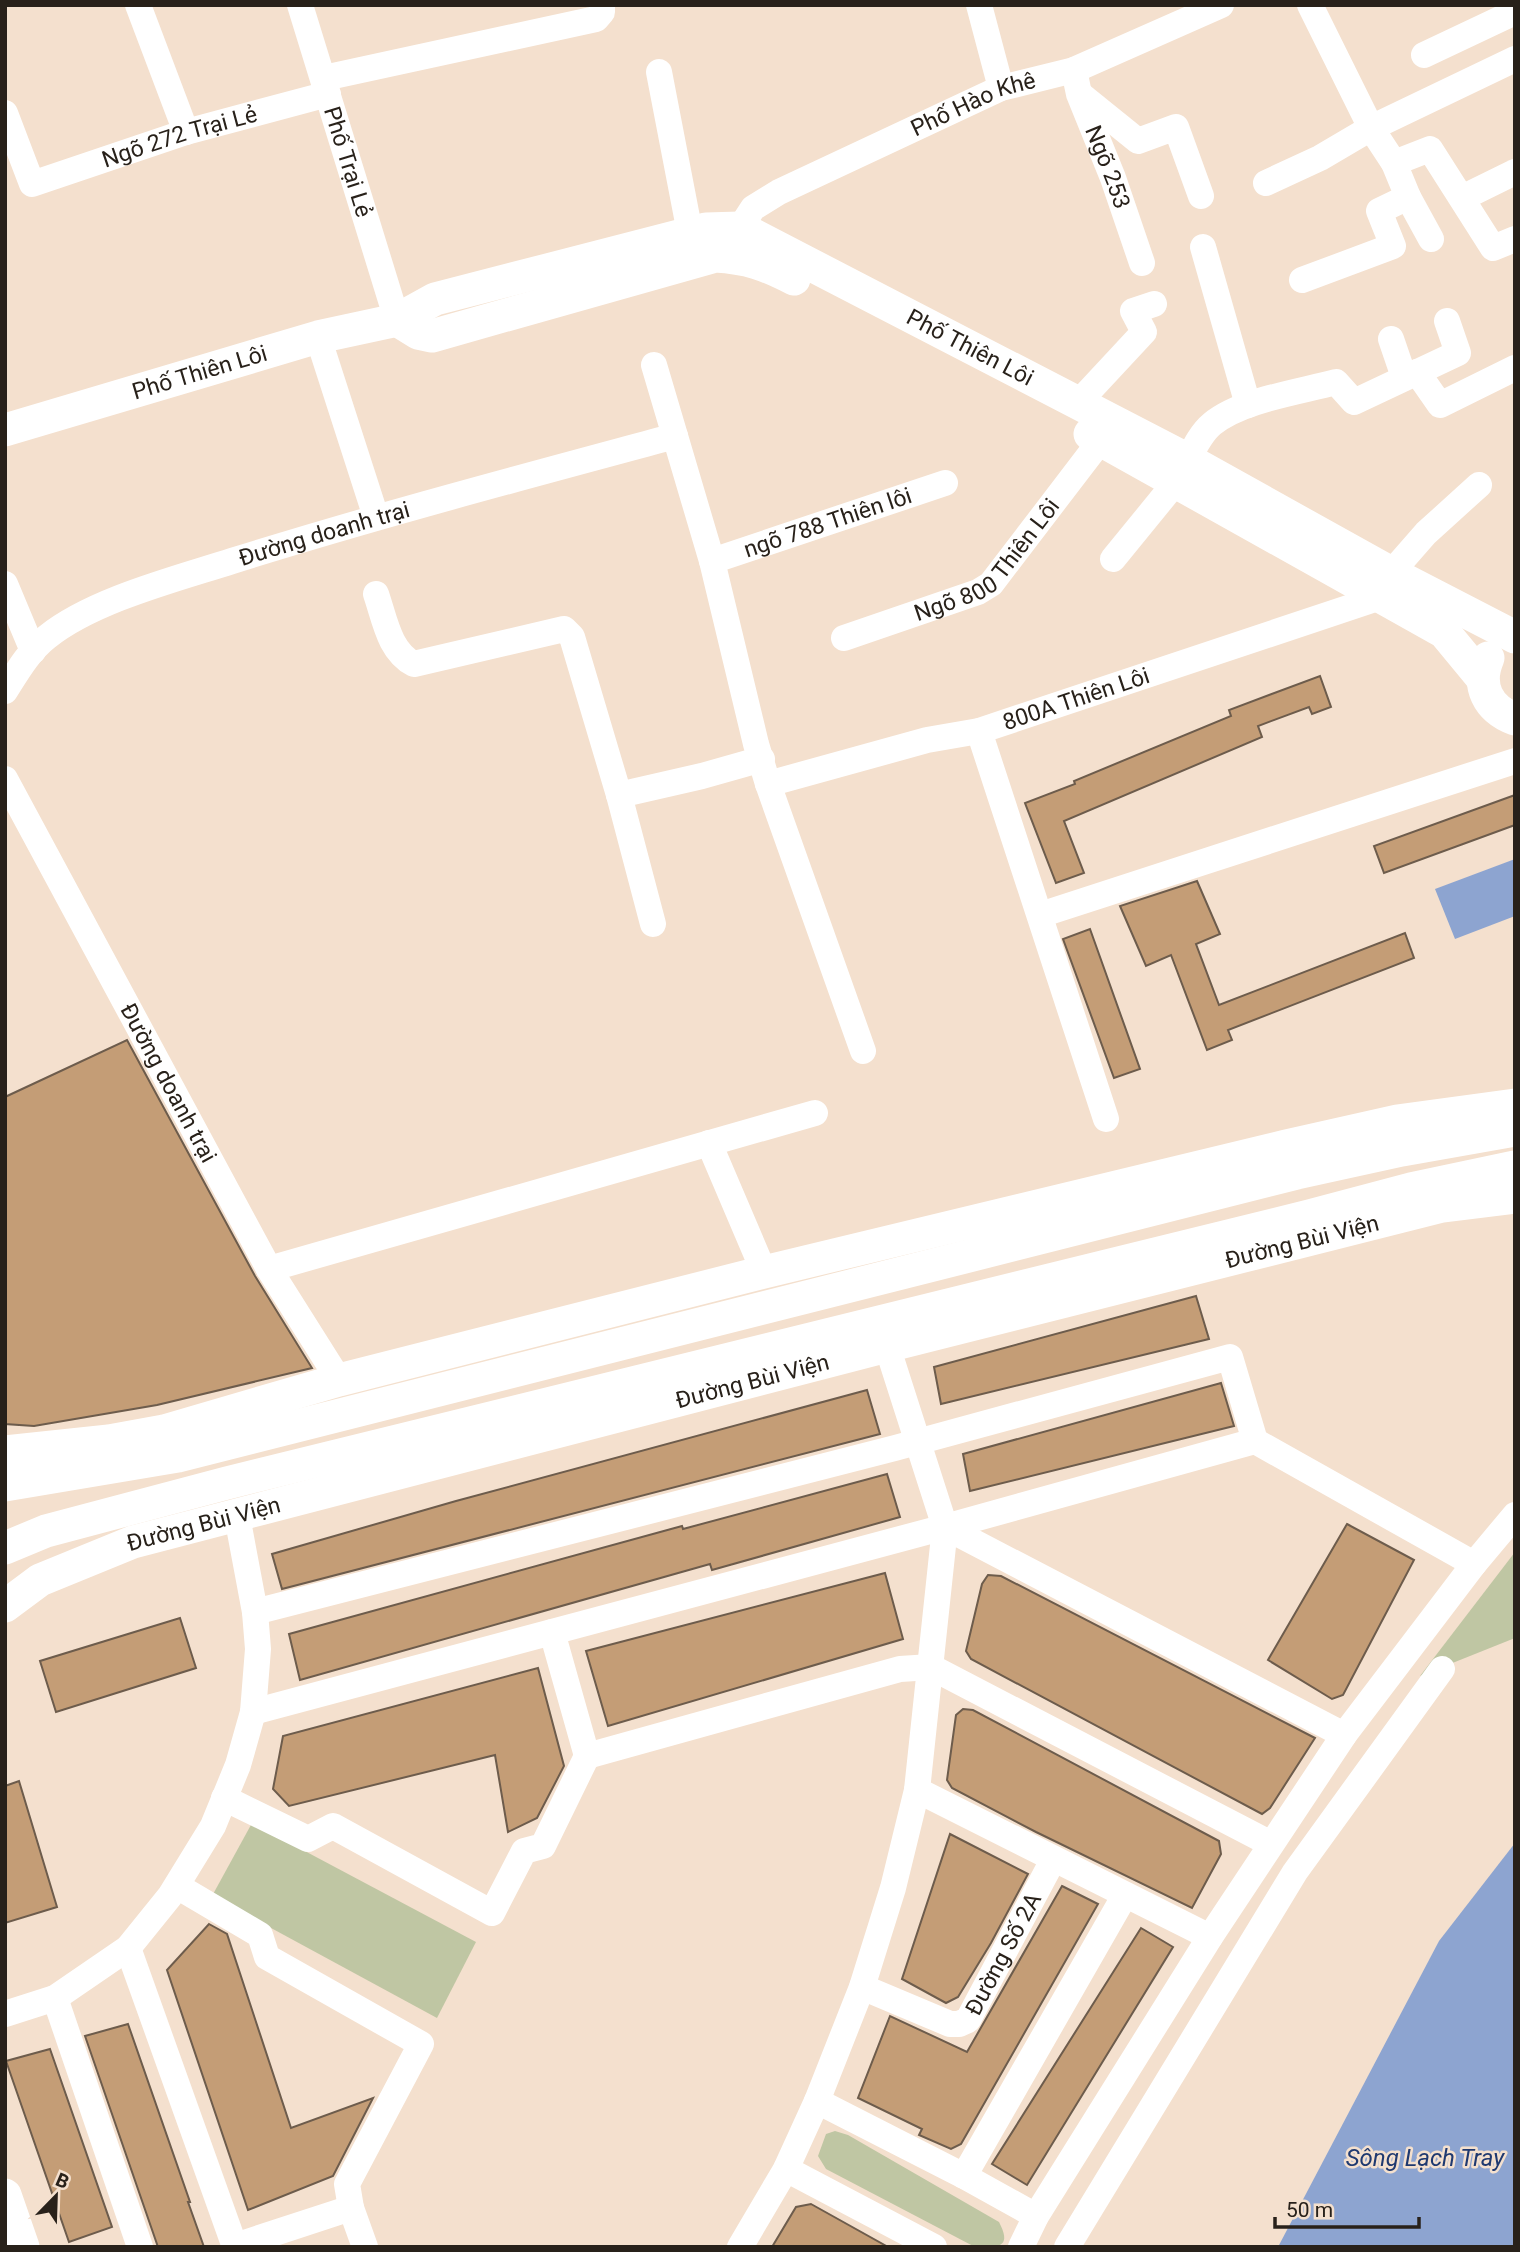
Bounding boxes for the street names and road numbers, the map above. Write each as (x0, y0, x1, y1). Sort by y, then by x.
street label: Phố Hào Khê (907, 67, 1038, 142)
street label: Ngõ 272 Trại Lẻ (98, 101, 260, 173)
street label: Phố Trại Lẻ (318, 103, 378, 220)
street label: Ngõ 253 (1079, 122, 1135, 212)
street label: Phố Thiên Lôi (902, 304, 1038, 392)
street label: Phố Thiên Lôi (129, 340, 270, 405)
street label: ngõ 788 Thiên lôi (740, 482, 915, 563)
street label: Ngõ 800 Thiên Lôi (911, 493, 1065, 627)
street label: Đường doanh trại (236, 496, 413, 572)
street label: 800A Thiên Lôi (999, 662, 1153, 736)
street label: Đường doanh trại (114, 999, 222, 1167)
street label: Đường Bùi Viện (1222, 1209, 1382, 1274)
street label: Đường Bùi Viện (673, 1349, 832, 1414)
street label: Đường Bùi Viện (124, 1491, 283, 1557)
street label: Đường Số 2A (960, 1888, 1047, 2020)

